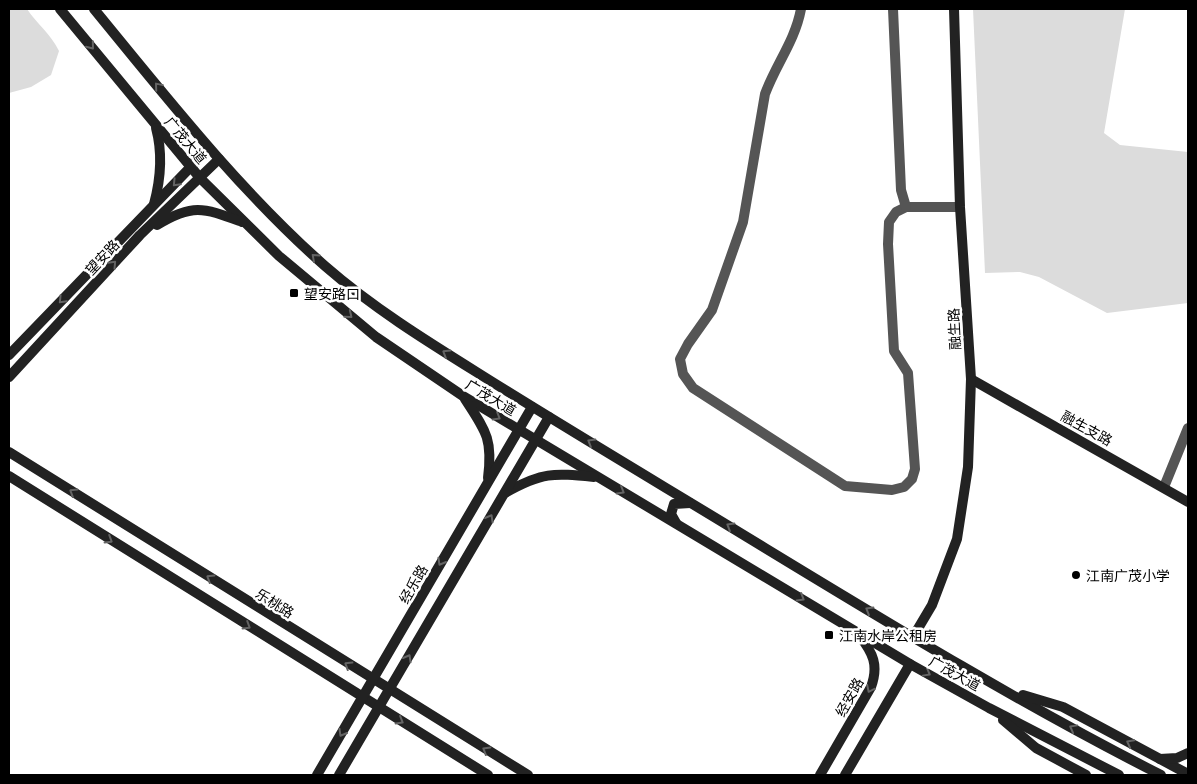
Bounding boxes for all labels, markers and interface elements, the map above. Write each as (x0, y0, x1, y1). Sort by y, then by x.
one-way arrow (85, 41, 94, 50)
one-way arrow (155, 83, 164, 92)
street label: 广茂大道 (161, 113, 211, 167)
one-way arrow (172, 178, 181, 187)
street label: 望安路 (81, 236, 123, 278)
one-way arrow (312, 254, 321, 263)
one-way arrow (107, 261, 116, 270)
place label: 望安路口 (304, 285, 360, 302)
marker: 望安路口 (288, 287, 300, 299)
one-way arrow (59, 294, 68, 303)
street label: 融生路 (944, 308, 964, 350)
one-way arrow (343, 310, 352, 318)
one-way arrow (443, 350, 452, 359)
street label: 广茂大道 (463, 375, 519, 419)
street label: 融生支路 (1058, 407, 1116, 449)
one-way arrow (492, 410, 501, 420)
one-way arrow (587, 439, 596, 449)
one-way arrow (615, 484, 624, 494)
one-way arrow (69, 489, 78, 498)
one-way arrow (484, 514, 494, 523)
one-way arrow (726, 523, 735, 533)
one-way arrow (104, 533, 113, 543)
one-way arrow (438, 557, 448, 566)
street label: 经乐路 (395, 562, 431, 606)
place label: 江南广茂小学 (1086, 567, 1170, 584)
marker: 江南广茂小学 (1070, 569, 1082, 581)
one-way arrow (207, 575, 216, 585)
street label: 乐桃路 (253, 585, 297, 621)
one-way arrow (796, 592, 805, 602)
one-way arrow (866, 607, 875, 616)
one-way arrow (241, 620, 250, 629)
place label: 江南水岸公租房 (839, 627, 937, 644)
marker: 江南水岸公租房 (823, 629, 835, 641)
street label: 广茂大道 (926, 652, 984, 694)
one-way arrow (402, 654, 412, 663)
one-way arrow (344, 662, 353, 671)
one-way arrow (922, 667, 931, 677)
street label: 经安路 (831, 675, 867, 719)
one-way arrow (865, 684, 876, 693)
one-way arrow (394, 715, 403, 725)
one-way arrow (1070, 724, 1079, 734)
one-way arrow (338, 727, 348, 736)
one-way arrow (1126, 739, 1135, 749)
one-way arrow (483, 746, 492, 756)

